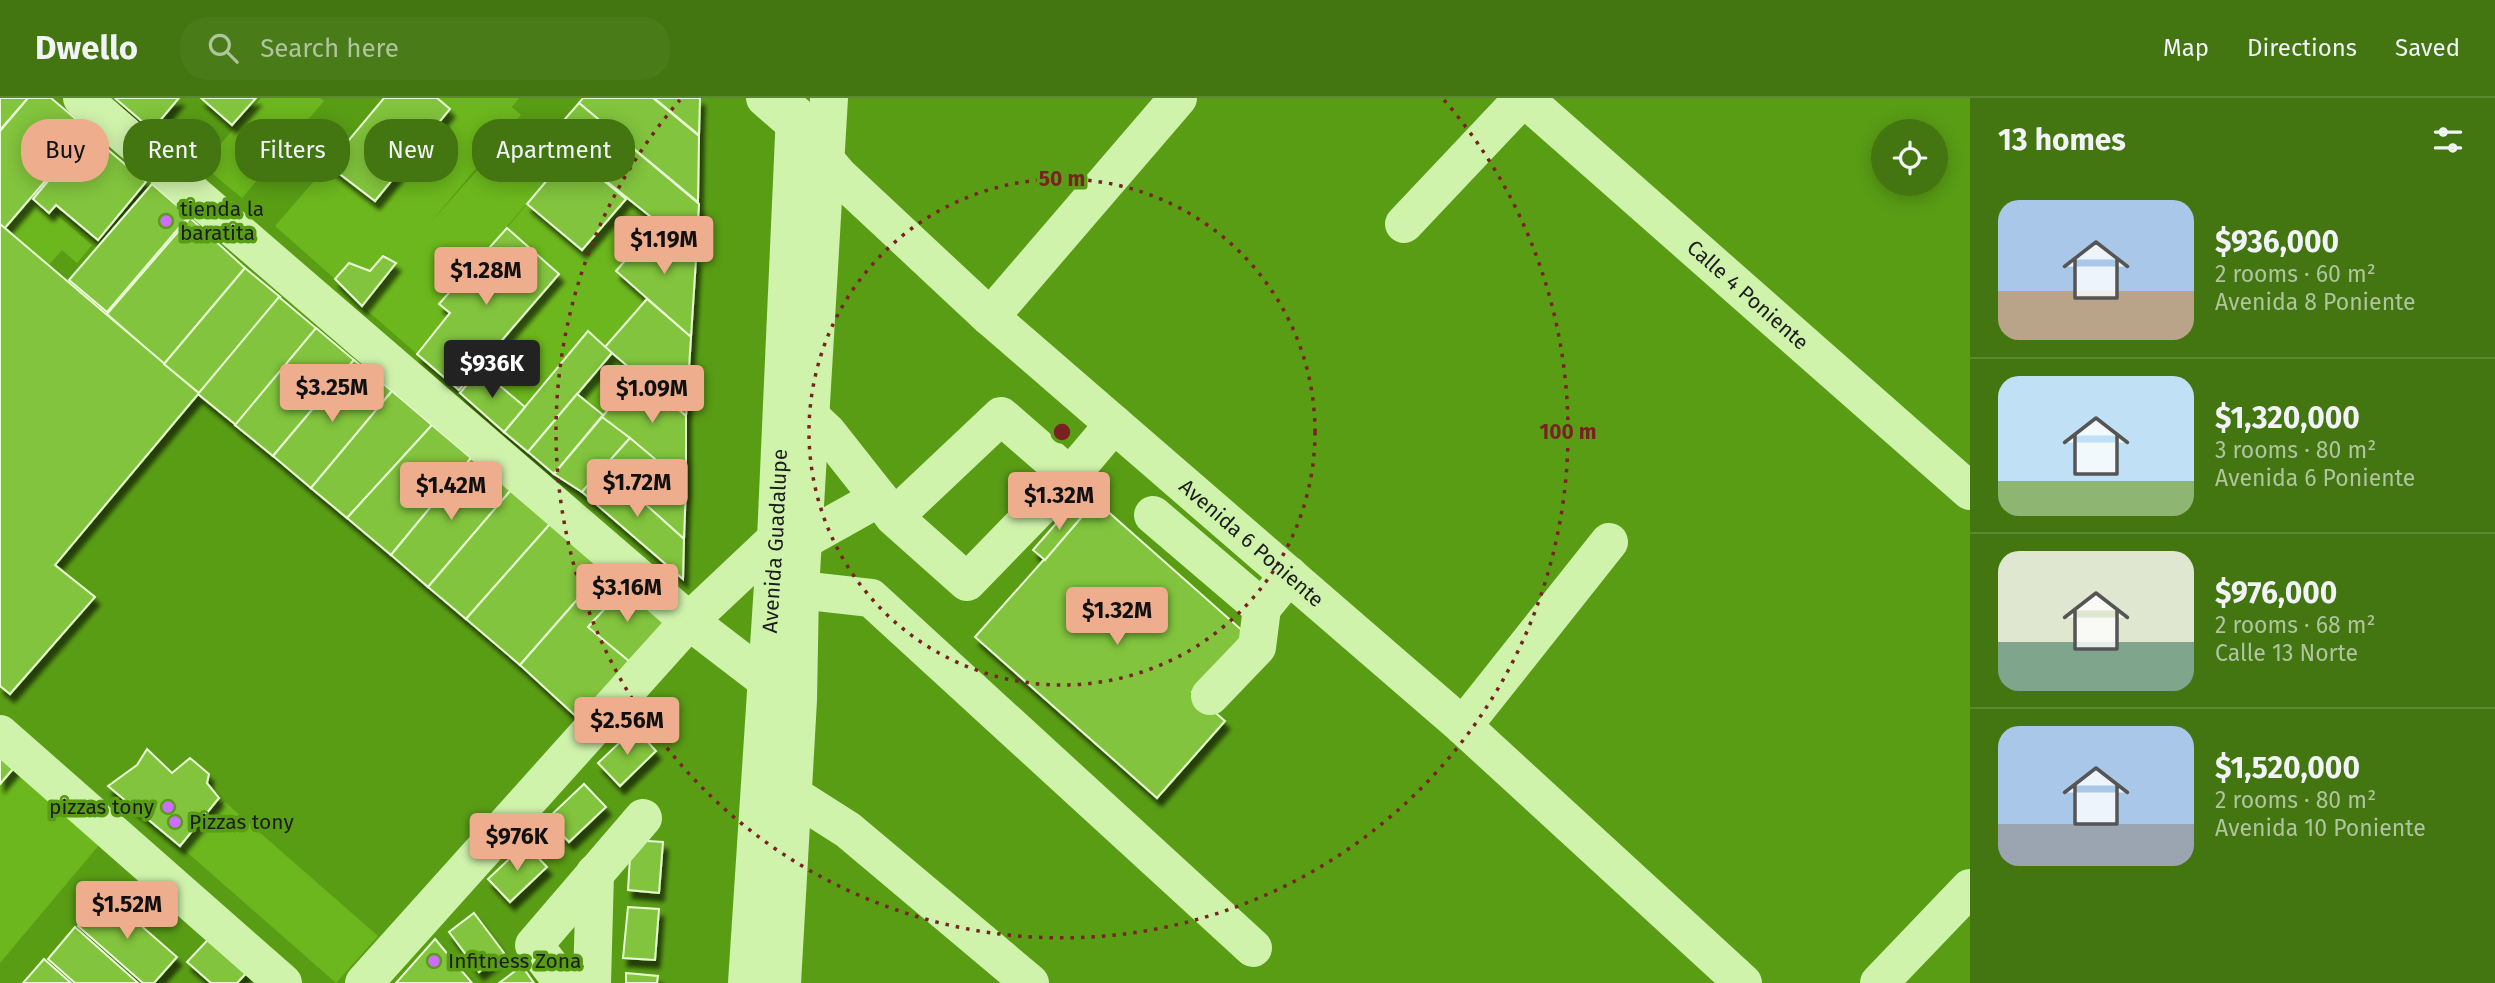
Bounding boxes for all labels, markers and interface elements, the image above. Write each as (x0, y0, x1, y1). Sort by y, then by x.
search box (180, 17, 670, 80)
text: Dwello (35, 28, 138, 68)
icon: search (204, 29, 242, 67)
text: Search here (260, 33, 399, 64)
text: Map (2163, 34, 2209, 62)
text: Directions (2247, 34, 2357, 62)
text: Saved (2395, 34, 2460, 62)
chip: Buy (21, 119, 109, 182)
chip: Rent (123, 119, 221, 182)
chip: Filters (235, 119, 350, 182)
chip: New (364, 119, 458, 182)
chip: Apartment (472, 119, 635, 182)
map controls (1871, 119, 1948, 196)
button: locate (1871, 119, 1948, 196)
icon: filters (2429, 121, 2467, 159)
text: 13 homes (1998, 122, 2126, 158)
text: 50 m (1039, 166, 1085, 192)
place label: tienda la baratita (180, 196, 264, 246)
marker: tienda la baratita (158, 213, 174, 229)
pin: $1.19M (607, 216, 721, 276)
text: $936,000 (2215, 224, 2339, 260)
text: $1.19M (630, 225, 698, 253)
icon: home (2054, 228, 2138, 312)
street label: Calle 4 Poniente (1681, 235, 1814, 355)
pin: $1.28M (429, 248, 543, 307)
text: $1.28M (450, 256, 522, 284)
text: 2 rooms · 60 m² (2215, 260, 2376, 288)
text: Avenida 8 Poniente (2215, 288, 2416, 316)
pin: $936K (443, 341, 541, 400)
text: $936K (460, 349, 524, 377)
pin: $3.25M (275, 364, 389, 424)
pin: $1.09M (595, 366, 709, 425)
text: $3.25M (296, 373, 368, 401)
text: $1.09M (616, 374, 688, 402)
text: $1,320,000 (2215, 400, 2360, 436)
icon: home (2054, 404, 2138, 488)
text: 100 m (1539, 419, 1597, 445)
centre of rings (1050, 420, 1074, 444)
text: 3 rooms · 80 m² (2215, 436, 2376, 464)
street label: Avenida Guadalupe (757, 448, 793, 634)
pin: $1.72M (580, 460, 694, 519)
pin: $1.42M (394, 462, 508, 522)
text: Avenida 6 Poniente (2215, 464, 2415, 492)
text: $1.72M (603, 468, 671, 496)
text: $1.42M (416, 471, 486, 499)
pin: $1.32M (1002, 472, 1116, 532)
street label: Avenida 6 Poniente (1174, 473, 1329, 613)
text: $1.32M (1024, 481, 1094, 509)
pin: $3.16M (570, 564, 684, 624)
text: $3.16M (592, 573, 662, 601)
text: $976,000 (2215, 575, 2337, 611)
icon: home (2054, 579, 2138, 663)
pin: $1.32M (1060, 588, 1174, 647)
text: $1.32M (1082, 596, 1152, 624)
text: 2 rooms · 68 m² (2215, 611, 2376, 639)
text: Calle 13 Norte (2215, 639, 2358, 667)
pin: $2.56M (570, 698, 684, 757)
text: $2.56M (590, 706, 664, 734)
text: $1,520,000 (2215, 750, 2360, 786)
icon: home (2054, 754, 2138, 838)
text: 2 rooms · 80 m² (2215, 786, 2376, 814)
place label: pizzas tony (49, 794, 155, 820)
marker: pizzas tony (160, 799, 176, 815)
place label: Pizzas tony (189, 809, 294, 835)
marker: Pizzas tony (167, 814, 183, 830)
pin: $976K (468, 814, 566, 873)
text: Avenida 10 Poniente (2215, 814, 2426, 842)
text: $976K (486, 822, 548, 850)
pin: $1.52M (70, 882, 184, 941)
text: $1.52M (92, 890, 162, 918)
place label: Infitness Zona (448, 948, 581, 974)
marker: Infitness Zona (426, 953, 442, 969)

